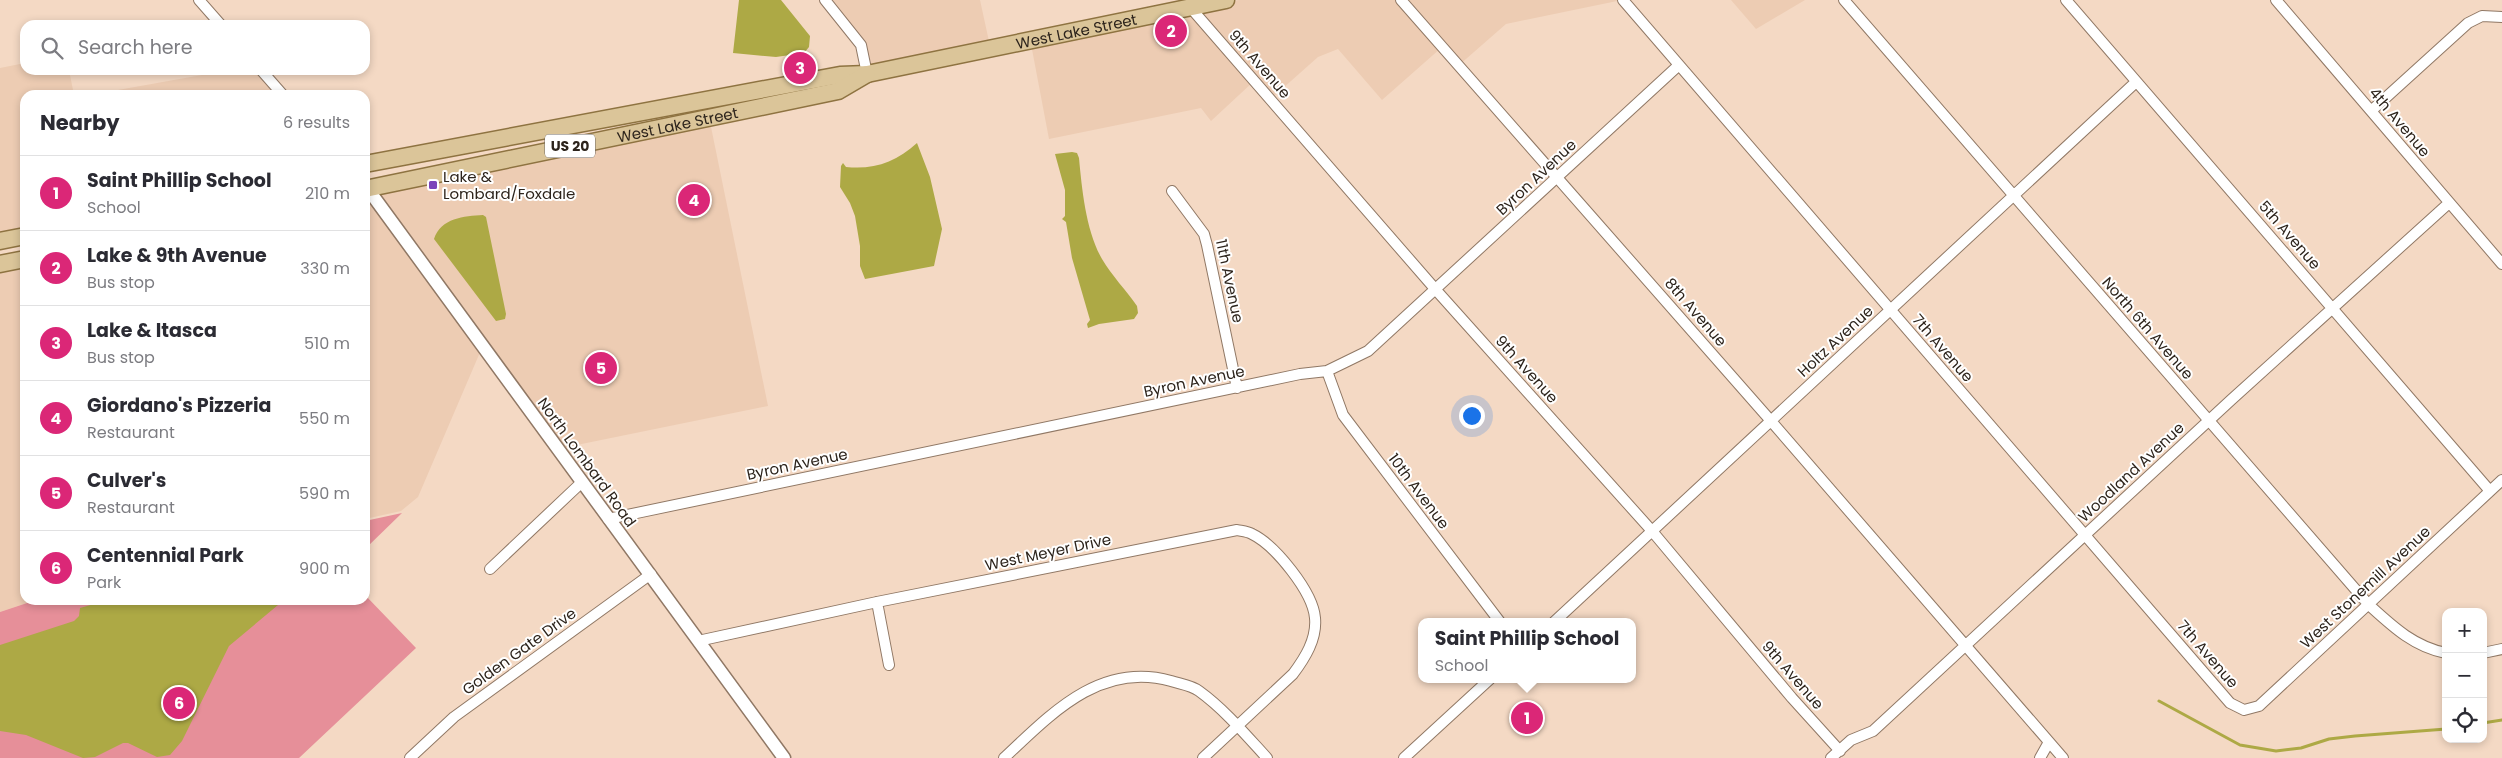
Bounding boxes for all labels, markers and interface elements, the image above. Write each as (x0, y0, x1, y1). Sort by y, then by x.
street label: West Lake Street (1014, 8, 1139, 54)
pin: 2 (1155, 12, 1187, 50)
search box (20, 20, 370, 75)
street label: 9th Avenue (1224, 25, 1296, 103)
icon: search (38, 34, 66, 62)
text: Search here (78, 34, 192, 61)
pin: 3 (784, 49, 816, 87)
street label: 4th Avenue (2365, 83, 2435, 161)
street label: West Lake Street (615, 102, 740, 147)
text: Nearby (40, 108, 120, 137)
text: 6 results (283, 111, 350, 134)
road number: US 20 (545, 134, 595, 158)
street label: Byron Avenue (1491, 134, 1581, 220)
place label: Lake & Lombard/Foxdale (443, 166, 575, 204)
text: Saint Phillip School (87, 167, 272, 194)
marker: Lake & Lombard/Foxdale (427, 179, 439, 191)
pin: 4 (678, 181, 710, 219)
text: 1 (53, 182, 59, 205)
text: 210 m (305, 182, 350, 205)
text: School (87, 196, 141, 219)
street label: 5th Avenue (2254, 196, 2326, 274)
street label: 11th Avenue (1211, 237, 1249, 325)
text: Lake & 9th Avenue (87, 242, 267, 269)
text: 2 (51, 257, 61, 280)
text: 330 m (300, 257, 350, 280)
text: Bus stop (87, 271, 155, 294)
street label: North 6th Avenue (2098, 272, 2198, 384)
street label: 8th Avenue (1660, 273, 1732, 351)
street label: Holtz Avenue (1793, 300, 1877, 382)
street label: 7th Avenue (1908, 310, 1978, 386)
text: Lake & Itasca (87, 317, 217, 344)
street label: 9th Avenue (1491, 330, 1563, 408)
text: 3 (51, 332, 61, 355)
text: 510 m (304, 332, 350, 355)
text: Bus stop (87, 346, 155, 369)
pin: 5 (585, 349, 617, 387)
street label: Byron Avenue (1142, 360, 1246, 402)
text: Giordano's Pizzeria (87, 392, 272, 419)
street label: North Lombard Road (533, 393, 641, 531)
your location (1459, 403, 1485, 429)
text: 4 (51, 407, 61, 430)
text: 550 m (299, 407, 350, 430)
street label: Woodland Avenue (2073, 417, 2189, 527)
text: Restaurant (87, 421, 175, 444)
street label: Byron Avenue (745, 443, 849, 485)
street label: 10th Avenue (1384, 449, 1454, 533)
text: Culver's (87, 467, 166, 494)
text: 5 (51, 482, 61, 505)
text: 590 m (299, 482, 350, 505)
text: Restaurant (87, 496, 175, 519)
street label: West Stonemill Avenue (2295, 521, 2435, 653)
street label: West Meyer Drive (983, 528, 1113, 576)
text: Centennial Park (87, 542, 244, 569)
text: 6 (51, 557, 61, 580)
text: 900 m (299, 557, 350, 580)
text: Park (87, 571, 121, 594)
street label: Golden Gate Drive (458, 602, 580, 700)
map controls (2442, 608, 2487, 743)
button: + (2442, 608, 2487, 653)
street label: 7th Avenue (2173, 616, 2243, 692)
popup (1418, 618, 1636, 683)
text: Saint Phillip School (1435, 625, 1619, 652)
street label: 9th Avenue (1757, 636, 1829, 714)
button: − (2442, 653, 2487, 698)
text: School (1435, 654, 1488, 677)
pin: 6 (163, 684, 195, 722)
button: locate (2442, 698, 2487, 743)
pin: 1 (1511, 699, 1543, 737)

